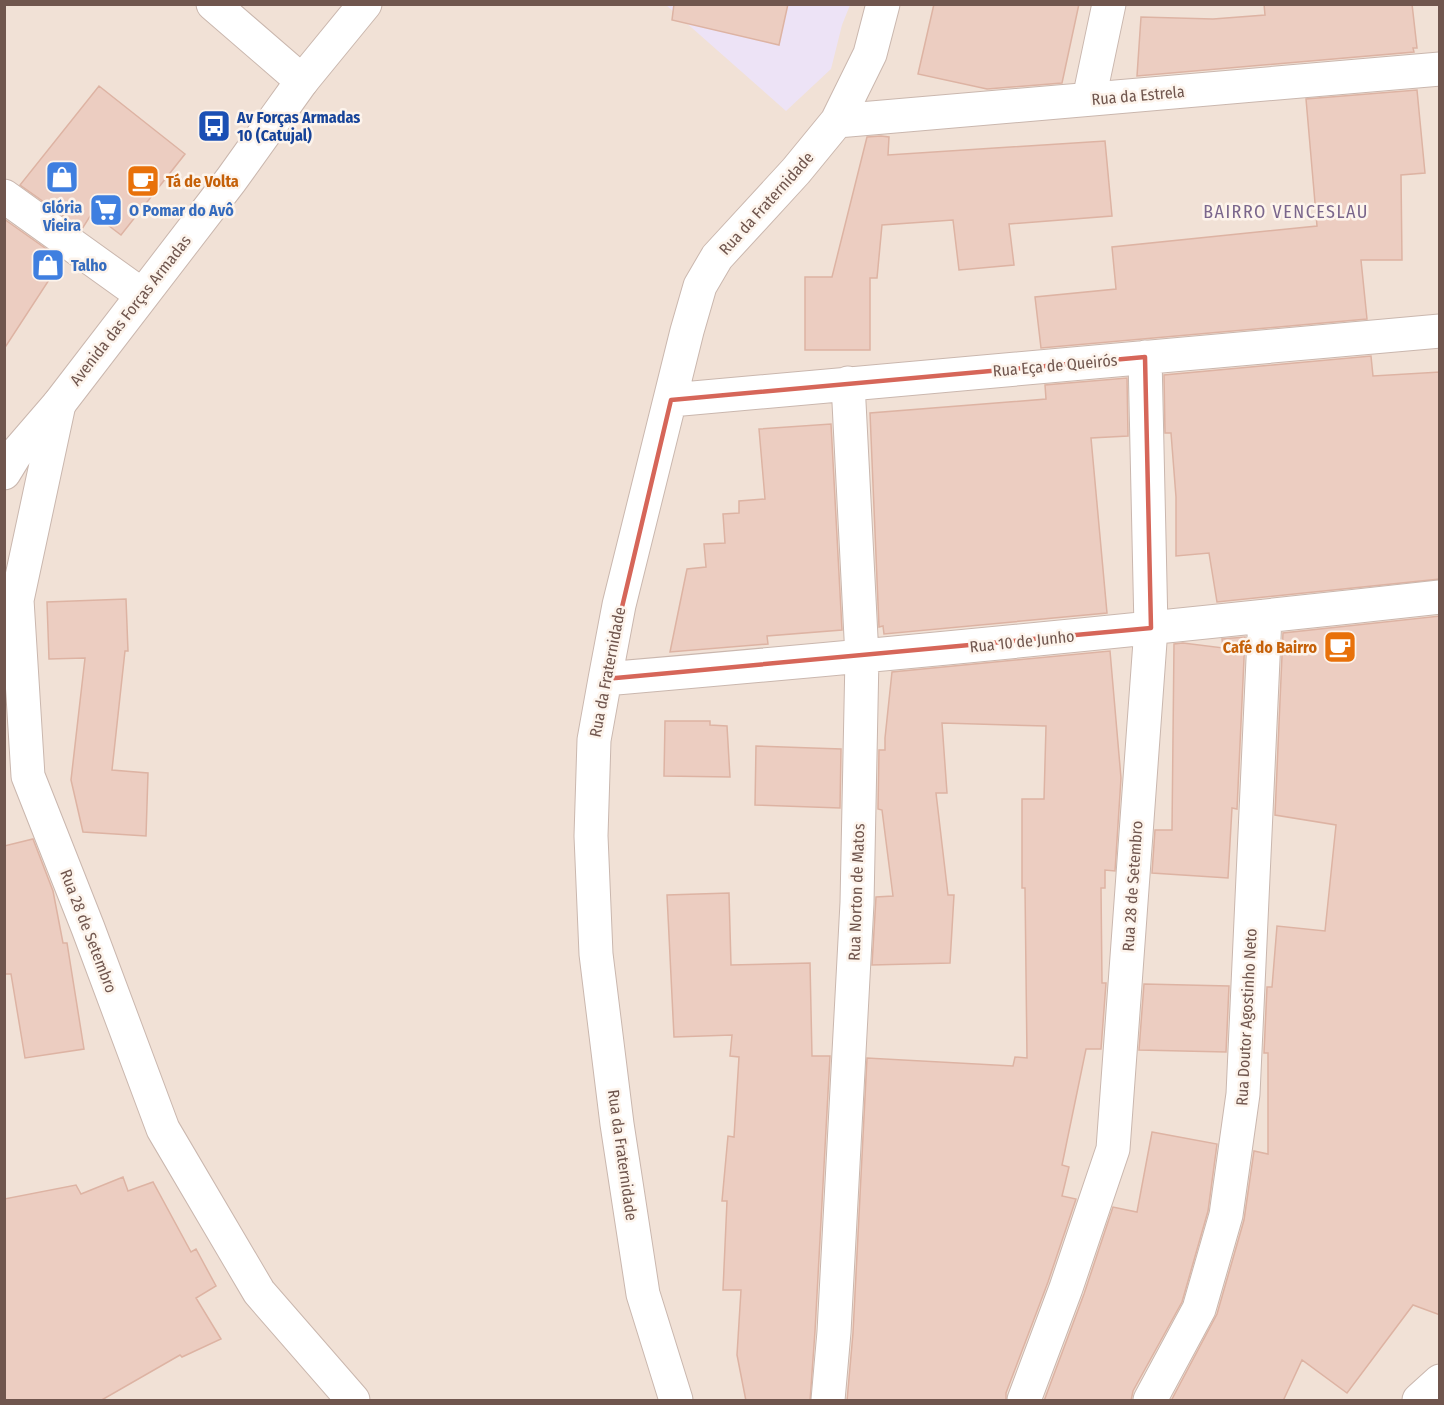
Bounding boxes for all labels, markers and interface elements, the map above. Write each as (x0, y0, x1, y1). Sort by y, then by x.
street label: Rua da Estrela (1091, 82, 1186, 109)
bus stop icon: Av Forças Armadas 10 (Catujal) (196, 108, 232, 144)
place label: Av Forças Armadas 10 (Catujal) (236, 108, 360, 145)
street label: Rua da Fraternidade (715, 148, 818, 259)
shop icon: Glória Vieira (44, 159, 80, 195)
cafe icon: Tá de Volta (125, 163, 161, 199)
place label: Tá de Volta (166, 172, 239, 191)
supermarket icon: O Pomar do Avô (88, 192, 124, 228)
place label: Glória Vieira (42, 198, 82, 235)
place label: O Pomar do Avô (129, 201, 234, 220)
district label: BAIRRO VENCESLAU (1203, 201, 1369, 223)
street label: Avenida das Forças Armadas (66, 231, 195, 389)
shop icon: Talho (30, 247, 66, 283)
place label: Talho (71, 256, 108, 275)
street label: Rua Eça de Queirós (992, 351, 1118, 380)
street label: Rua da Fraternidade (586, 605, 629, 739)
street label: Rua 10 de Junho (969, 627, 1075, 656)
cafe icon: Café do Bairro (1322, 629, 1358, 665)
place label: Café do Bairro (1223, 638, 1317, 657)
street label: Rua 28 de Setembro (1118, 820, 1147, 952)
street label: Rua Norton de Matos (845, 823, 868, 961)
street label: Rua 28 de Setembro (56, 867, 121, 996)
street label: Rua Doutor Agostinho Neto (1232, 928, 1261, 1106)
street label: Rua da Fraternidade (604, 1088, 641, 1222)

